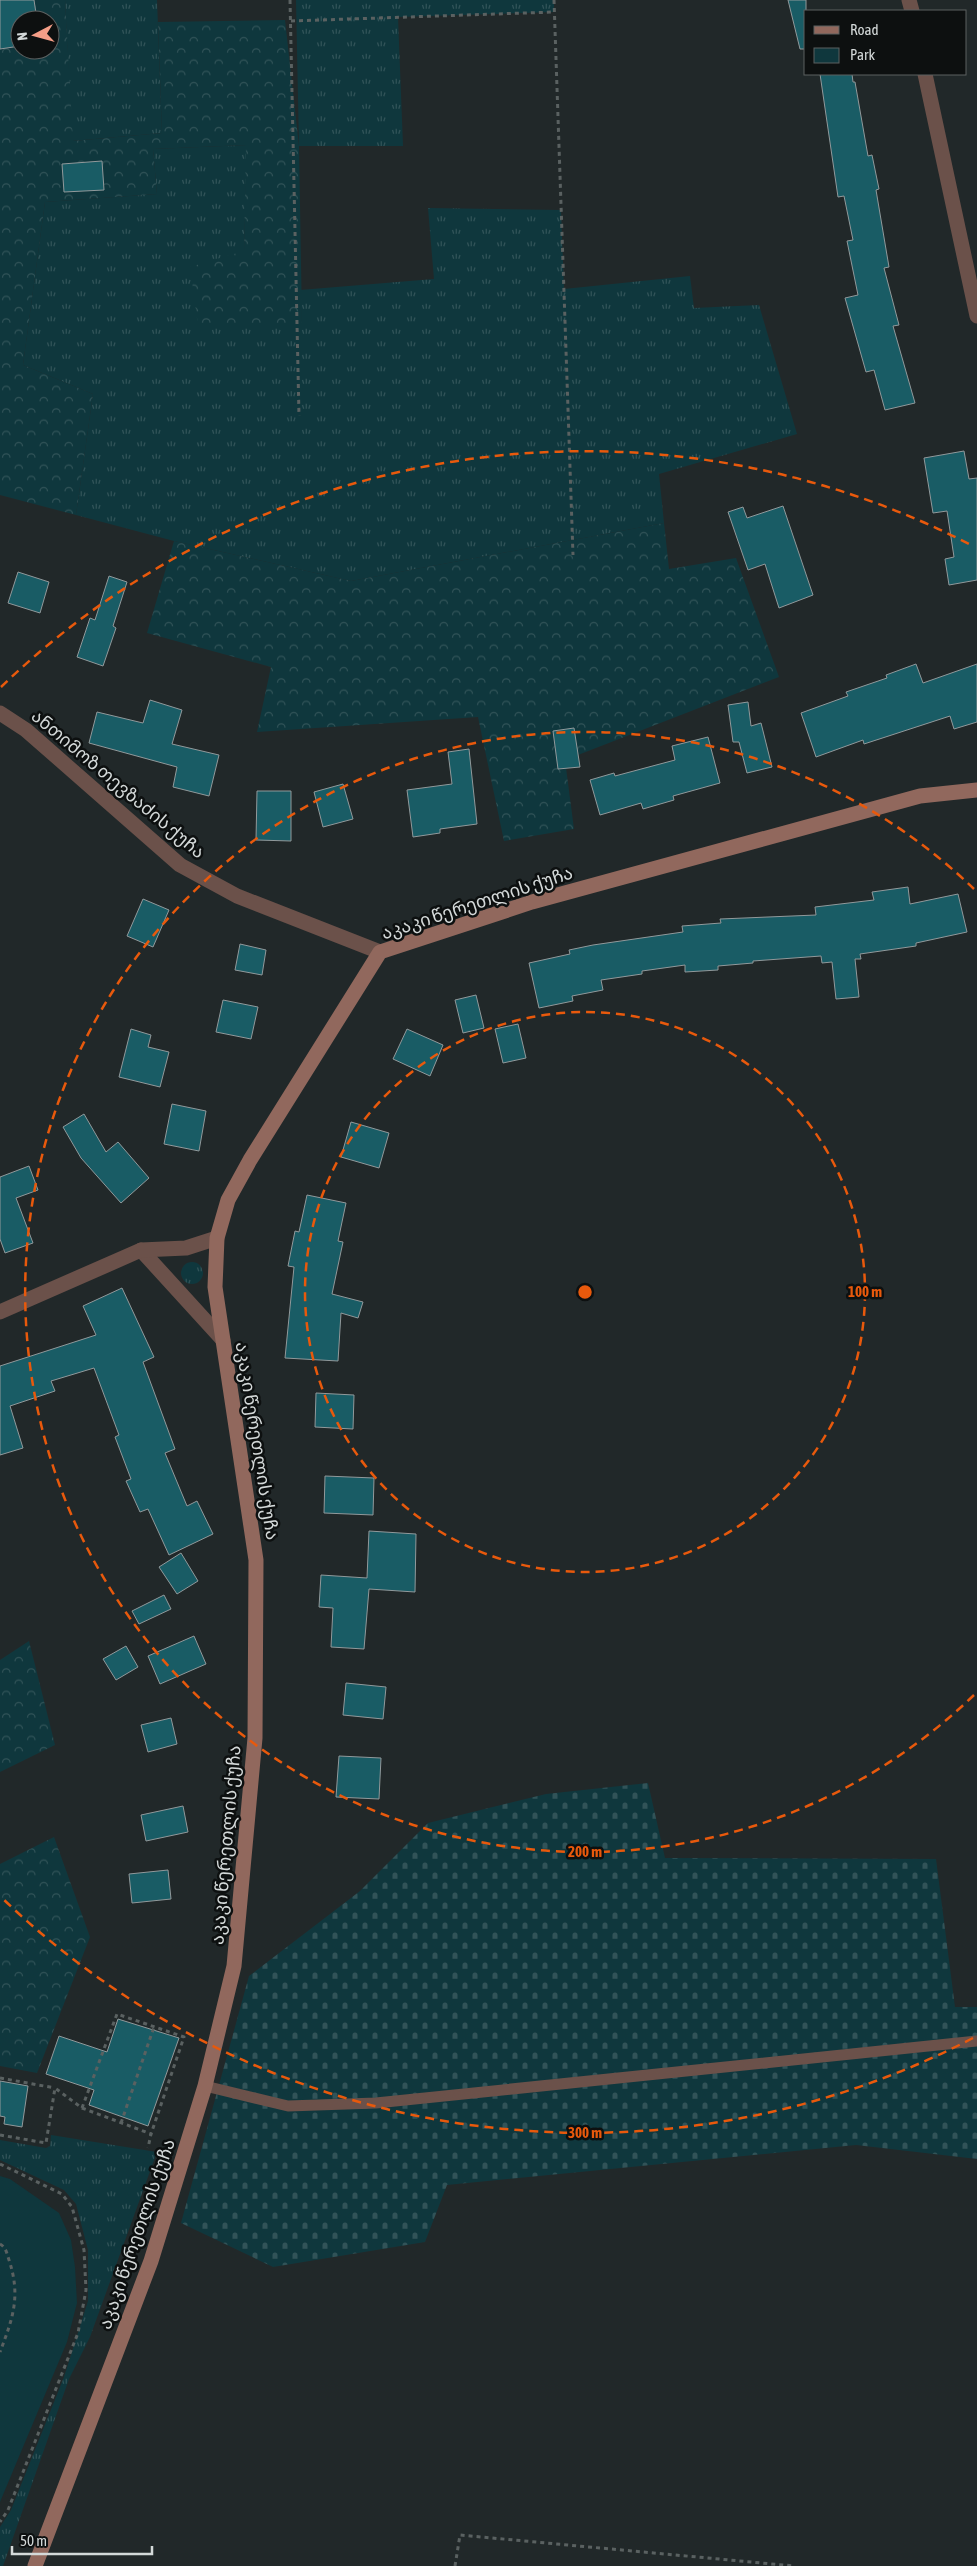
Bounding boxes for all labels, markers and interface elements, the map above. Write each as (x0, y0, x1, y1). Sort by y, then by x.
north arrow (10, 10, 60, 60)
legend (804, 10, 967, 75)
text: Road (850, 21, 879, 38)
text: N (14, 31, 30, 41)
text: Park (850, 46, 875, 63)
street label: ანთიმოზ თევზაძის ქუჩა (27, 705, 209, 863)
street label: აკაკი წერეთლის ქუჩა (378, 862, 576, 944)
centre of rings (576, 1283, 594, 1301)
text: 100 m (848, 1283, 882, 1300)
street label: აკაკი წერეთლის ქუჩა (230, 1340, 284, 1542)
street label: აკაკი წერეთლის ქუჩა (206, 1744, 246, 1946)
text: 200 m (568, 1843, 602, 1860)
text: 300 m (568, 2124, 602, 2141)
street label: აკაკი წერეთლის ქუჩა (94, 2136, 180, 2332)
scale bar (12, 2524, 152, 2556)
text: 50 m (20, 2532, 47, 2549)

